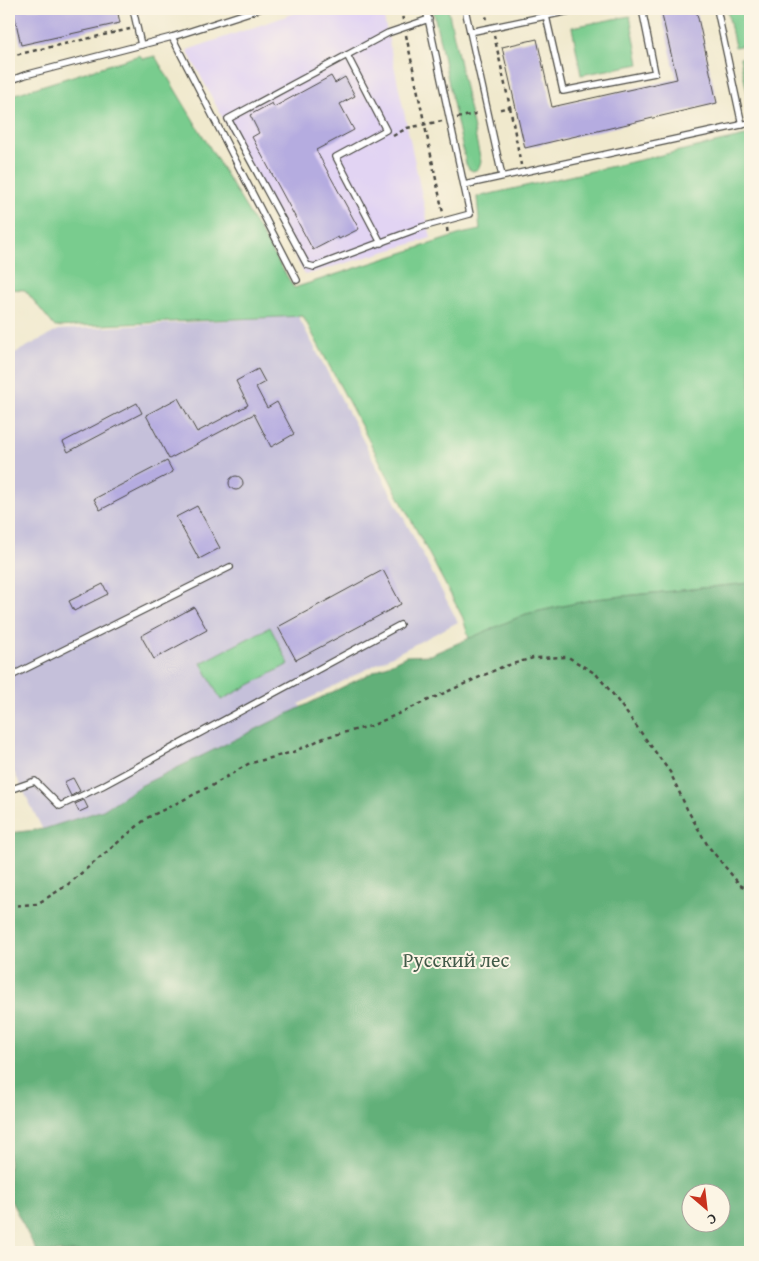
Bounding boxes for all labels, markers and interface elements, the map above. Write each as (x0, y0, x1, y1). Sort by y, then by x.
park label: Русский лес (403, 945, 509, 974)
north arrow (682, 1184, 732, 1234)
text: С (704, 1209, 720, 1230)

